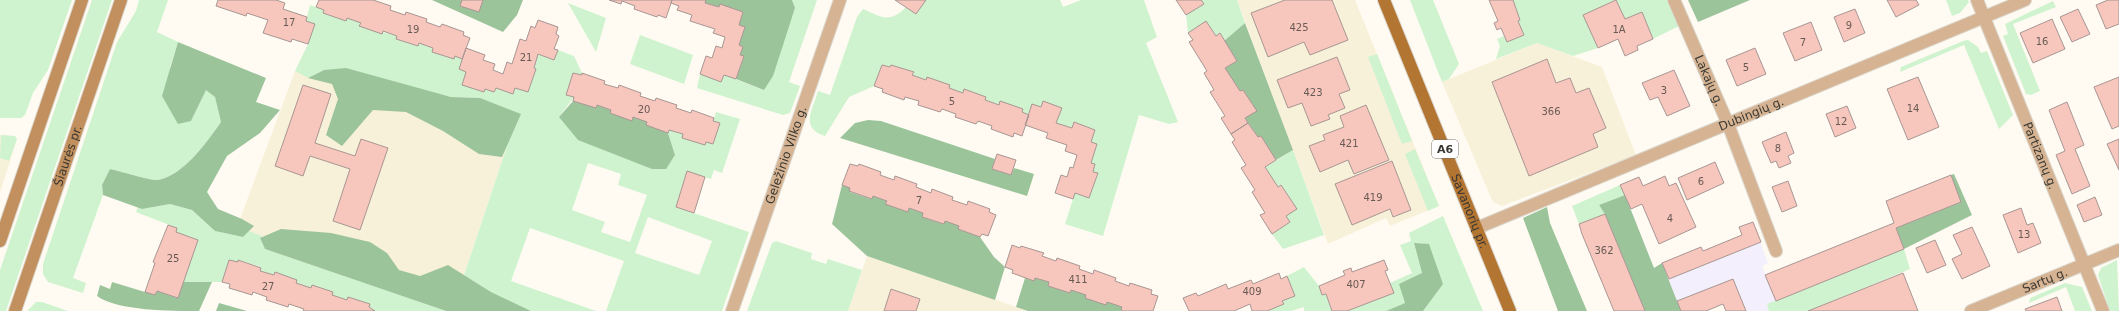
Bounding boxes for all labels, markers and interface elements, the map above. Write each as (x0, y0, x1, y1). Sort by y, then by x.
house number: 17 (283, 17, 295, 28)
house number: 9 (1846, 20, 1852, 31)
house number: 425 (1289, 22, 1309, 33)
house number: 19 (407, 24, 419, 35)
house number: 1A (1612, 24, 1626, 35)
house number: 16 (2036, 36, 2048, 47)
house number: 7 (1800, 37, 1806, 48)
house number: 21 (520, 52, 532, 63)
street label: Lakajų g. (1692, 53, 1726, 108)
house number: 5 (1743, 62, 1749, 73)
house number: 3 (1661, 85, 1667, 96)
house number: 423 (1303, 87, 1323, 98)
street label: Dubingių g. (1717, 94, 1786, 134)
house number: 5 (949, 96, 955, 107)
house number: 14 (1907, 103, 1919, 114)
house number: 20 (638, 104, 650, 115)
street label: Geležinio Vilko g. (763, 104, 810, 206)
house number: 366 (1541, 106, 1561, 117)
house number: 12 (1835, 116, 1847, 127)
street label: Partizanų g. (2020, 120, 2060, 191)
street label: Šiaurės pr. (50, 123, 85, 188)
house number: 421 (1339, 138, 1359, 149)
road number: A6 (1432, 140, 1458, 158)
house number: 8 (1775, 143, 1781, 154)
street label: Savanorių pr. (1448, 172, 1491, 251)
house number: 6 (1698, 176, 1704, 187)
house number: 419 (1363, 192, 1383, 203)
house number: 7 (916, 195, 922, 206)
house number: 4 (1667, 213, 1673, 224)
house number: 13 (2018, 229, 2030, 240)
house number: 362 (1594, 245, 1614, 256)
house number: 25 (167, 253, 179, 264)
street label: Sartų g. (2020, 265, 2070, 296)
house number: 411 (1068, 274, 1088, 285)
house number: 407 (1346, 279, 1366, 290)
house number: 27 (262, 281, 274, 292)
house number: 409 (1242, 286, 1262, 297)

